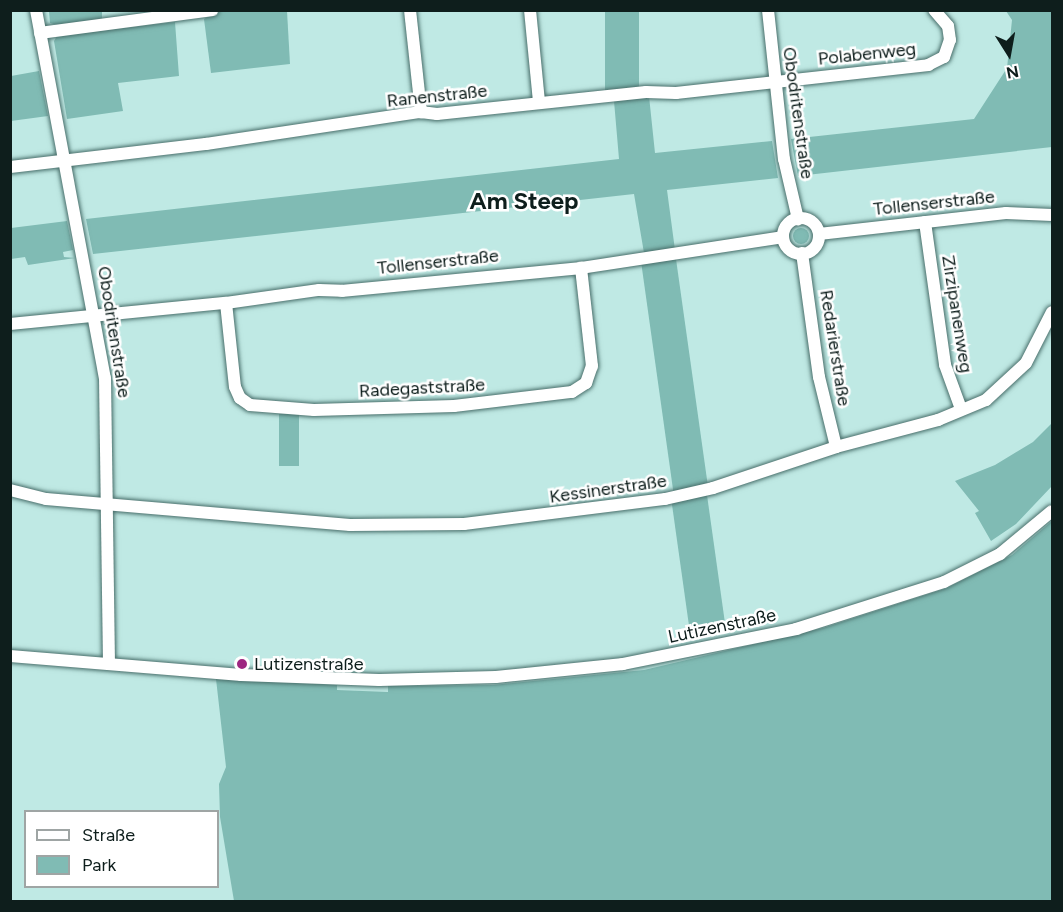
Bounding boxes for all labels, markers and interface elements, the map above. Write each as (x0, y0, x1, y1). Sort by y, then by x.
north arrow (979, 24, 1039, 84)
street label: Polabenweg (817, 38, 917, 70)
street label: Obodritenstraße (778, 46, 818, 180)
text: N (1005, 62, 1020, 83)
street label: Ranenstraße (386, 80, 488, 112)
street label: Tollenserstraße (872, 186, 996, 220)
district label: Am Steep (470, 187, 578, 215)
street label: Tollenserstraße (376, 245, 500, 279)
street label: Zirzipanenweg (937, 254, 977, 374)
street label: Obodritenstraße (93, 265, 135, 399)
street label: Redarierstraße (815, 288, 855, 408)
street label: Radegaststraße (358, 374, 486, 402)
street label: Kessinerstraße (548, 470, 668, 508)
street label: Lutizenstraße (666, 604, 778, 648)
place label: Lutizenstraße (254, 653, 364, 675)
marker: Lutizenstraße (235, 657, 249, 671)
legend (24, 810, 219, 888)
text: Straße (82, 824, 135, 846)
text: Park (82, 854, 116, 876)

